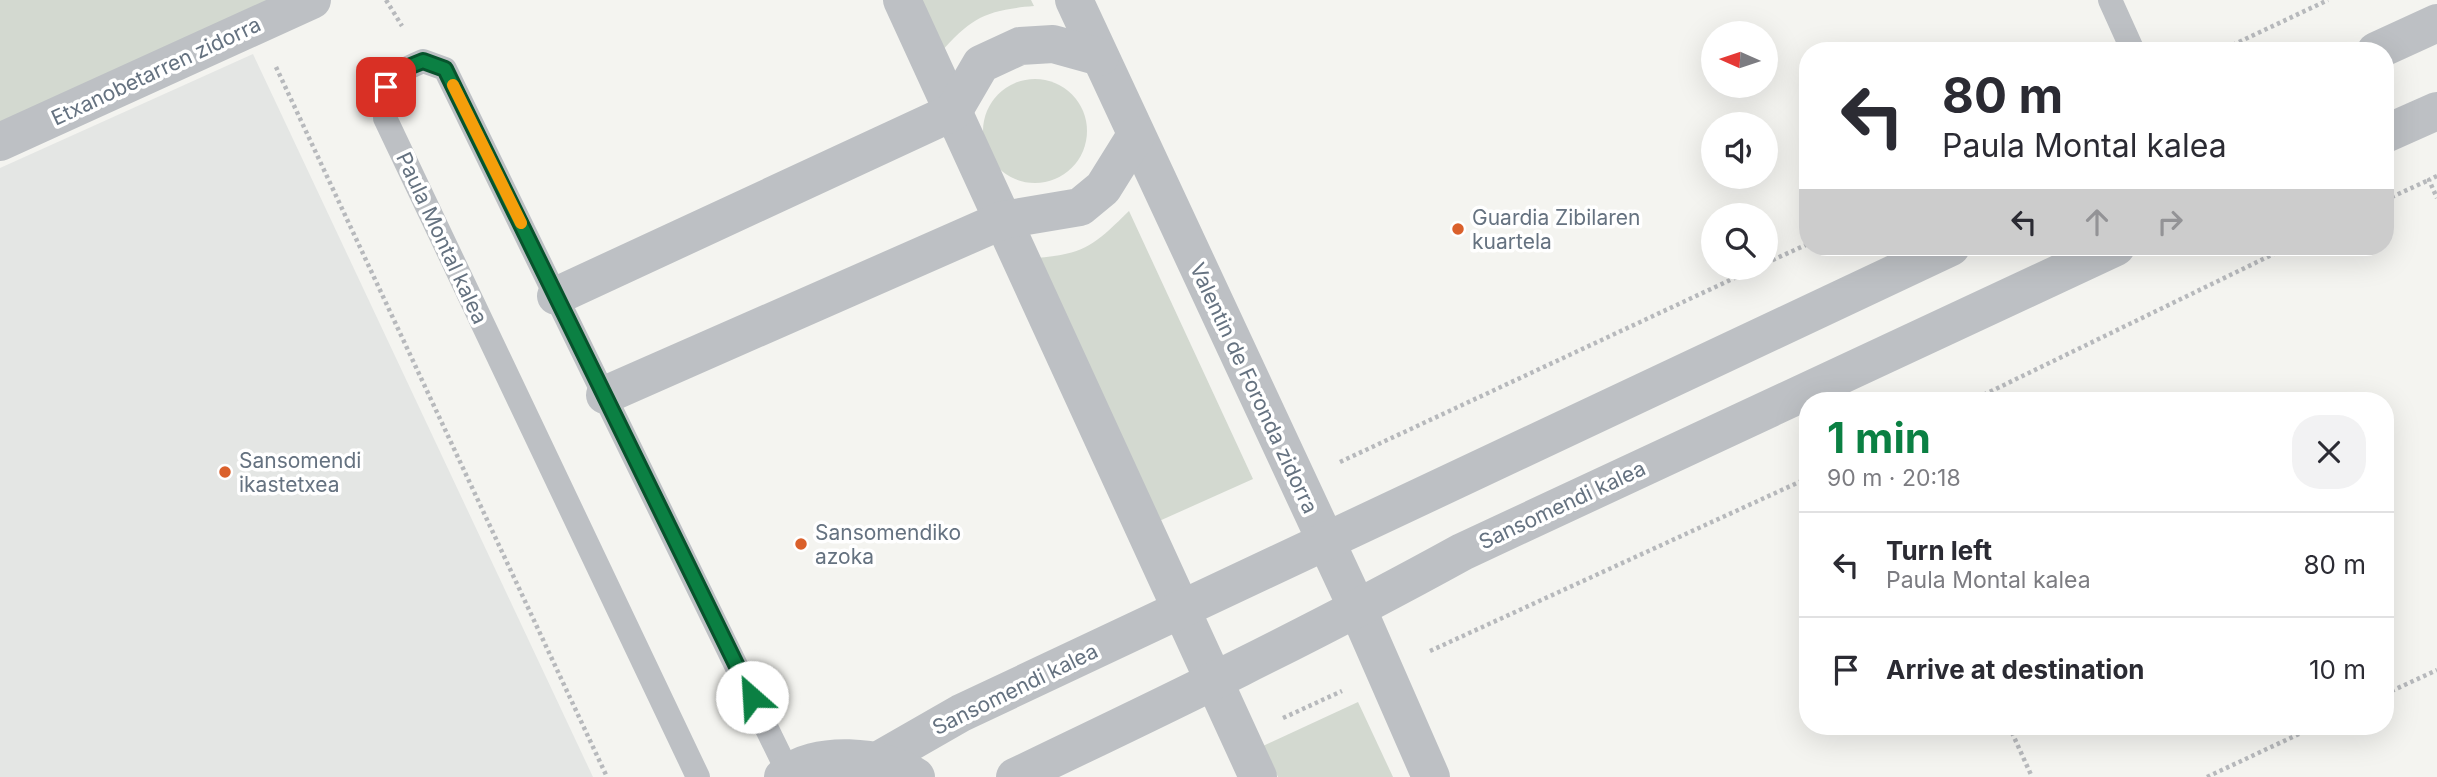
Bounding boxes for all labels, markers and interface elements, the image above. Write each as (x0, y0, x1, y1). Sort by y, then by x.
street label: Etxanobetarren zidorra (47, 11, 265, 131)
north arrow (1701, 21, 1778, 98)
map controls (1701, 21, 1778, 280)
pin (356, 57, 416, 117)
text: 80 m (1942, 66, 2063, 125)
icon: arrive (367, 68, 405, 106)
icon: left (1827, 70, 1918, 161)
button: sound (1701, 112, 1778, 189)
text: Paula Montal kalea (1942, 126, 2227, 165)
street label: Paula Montal kalea (391, 148, 493, 328)
button: search (1701, 203, 1778, 280)
icon: left (2005, 203, 2043, 241)
icon: ahead (2078, 203, 2116, 241)
icon: right (2151, 203, 2189, 241)
place label: Guardia Zibilaren kuartela (1472, 205, 1640, 254)
marker: Guardia Zibilaren kuartela (1450, 221, 1466, 237)
street label: Valentin de Foronda zidorra (1185, 259, 1323, 517)
text: 1 min (1827, 412, 1931, 463)
button: close (2292, 415, 2366, 489)
place label: Sansomendi ikastetxea (239, 448, 361, 497)
street label: Sansomendi kalea (1475, 455, 1649, 555)
marker: Sansomendi ikastetxea (217, 464, 233, 480)
text: 90 m · 20:18 (1827, 464, 1961, 492)
place label: Sansomendiko azoka (815, 520, 961, 569)
text: Turn left (1886, 535, 1992, 566)
marker: Sansomendiko azoka (793, 536, 809, 552)
icon: left (1827, 546, 1865, 584)
text: 80 m (2303, 549, 2366, 580)
text: Paula Montal kalea (1886, 566, 2091, 594)
street label: Sansomendi kalea (928, 638, 1102, 740)
icon: arrive (1827, 651, 1865, 689)
text: Arrive at destination (1886, 654, 2145, 685)
text: 10 m (2309, 654, 2366, 685)
position arrow (715, 660, 789, 734)

